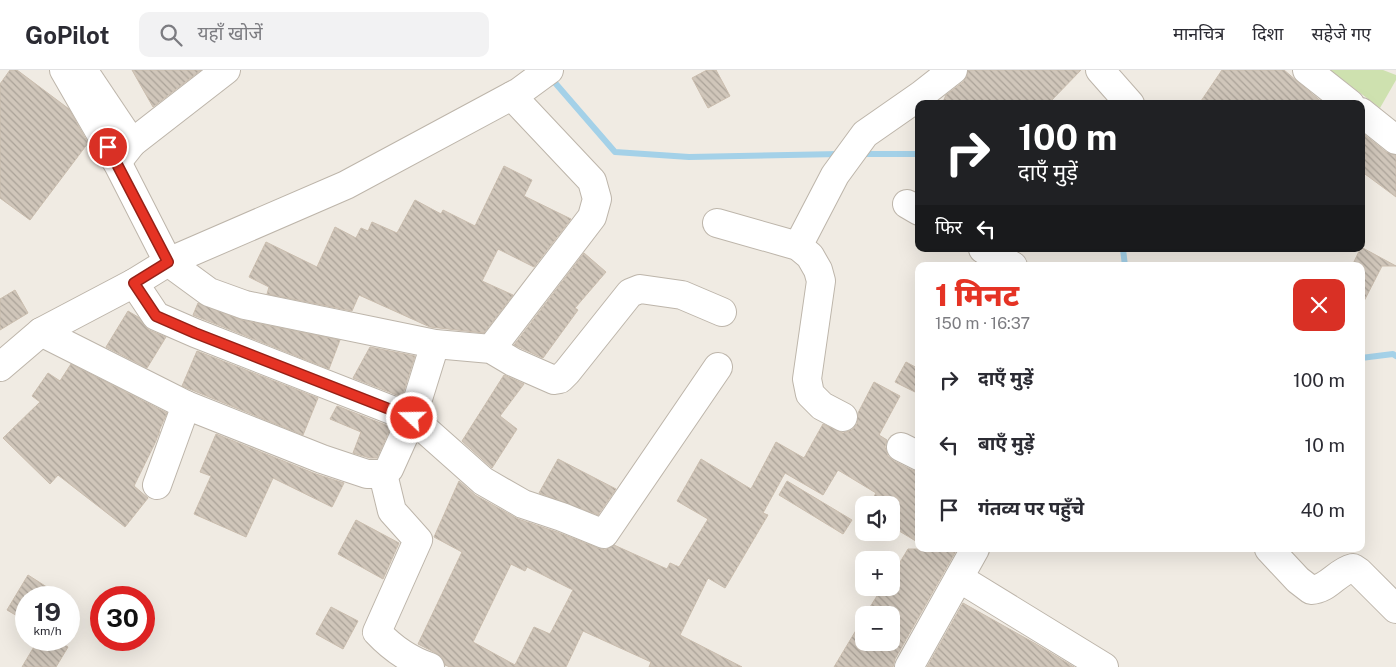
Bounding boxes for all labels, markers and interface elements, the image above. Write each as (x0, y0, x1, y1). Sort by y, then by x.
search box (139, 12, 489, 57)
text: GoPilot (25, 21, 109, 49)
icon: search (157, 21, 185, 49)
text: यहाँ खोजें (197, 22, 263, 44)
text: मानचित्र (1173, 23, 1224, 44)
text: दिशा (1252, 23, 1283, 44)
text: सहेजे गए (1311, 23, 1371, 44)
text: 100 m (1018, 117, 1117, 158)
icon: right (935, 120, 1000, 185)
pin (87, 126, 129, 168)
icon: arrive (94, 133, 122, 161)
text: दाएँ मुड़ें (1018, 159, 1078, 185)
icon: left (972, 215, 1000, 243)
text: फिर (935, 216, 962, 238)
text: 1 मिनट (935, 277, 1019, 313)
button: close (1293, 279, 1345, 331)
text: 150 m · 16:37 (935, 314, 1030, 333)
icon: right (935, 366, 963, 394)
text: दाएँ मुड़ें (978, 367, 1033, 389)
text: 100 m (1293, 369, 1345, 391)
position arrow (385, 391, 437, 443)
icon: left (935, 431, 963, 459)
text: बाएँ मुड़ें (978, 432, 1034, 454)
text: 10 m (1305, 434, 1345, 456)
map controls (855, 496, 900, 651)
button: sound (855, 496, 900, 541)
icon: arrive (935, 496, 963, 524)
text: गंतव्य पर पहुँचे (978, 497, 1084, 519)
text: 40 m (1300, 499, 1345, 521)
button: + (855, 551, 900, 596)
speed limit sign: 30 (90, 586, 155, 651)
text: 19 (34, 597, 61, 627)
button: − (855, 606, 900, 651)
text: km/h (33, 624, 62, 638)

